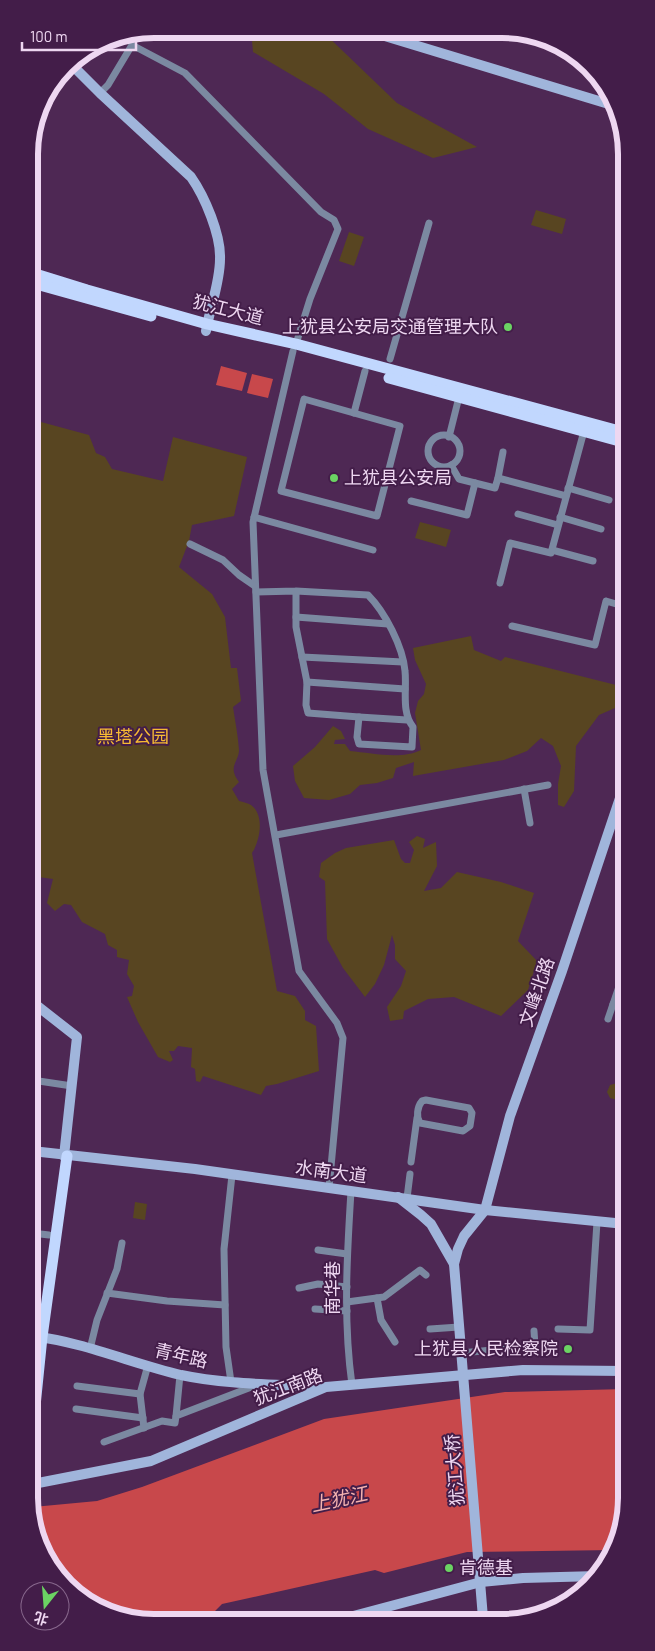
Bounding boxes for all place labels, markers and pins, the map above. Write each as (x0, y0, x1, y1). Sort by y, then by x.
place label: 上犹县公安局交通管理大队 (282, 315, 498, 337)
marker: 上犹县公安局交通管理大队 (502, 321, 514, 333)
place label: 上犹县公安局 (344, 466, 452, 488)
marker: 上犹县公安局 (328, 472, 340, 484)
place label: 上犹县人民检察院 (414, 1337, 558, 1359)
marker: 上犹县人民检察院 (562, 1343, 574, 1355)
place label: 肯德基 (459, 1556, 513, 1578)
marker: 肯德基 (443, 1562, 455, 1574)

